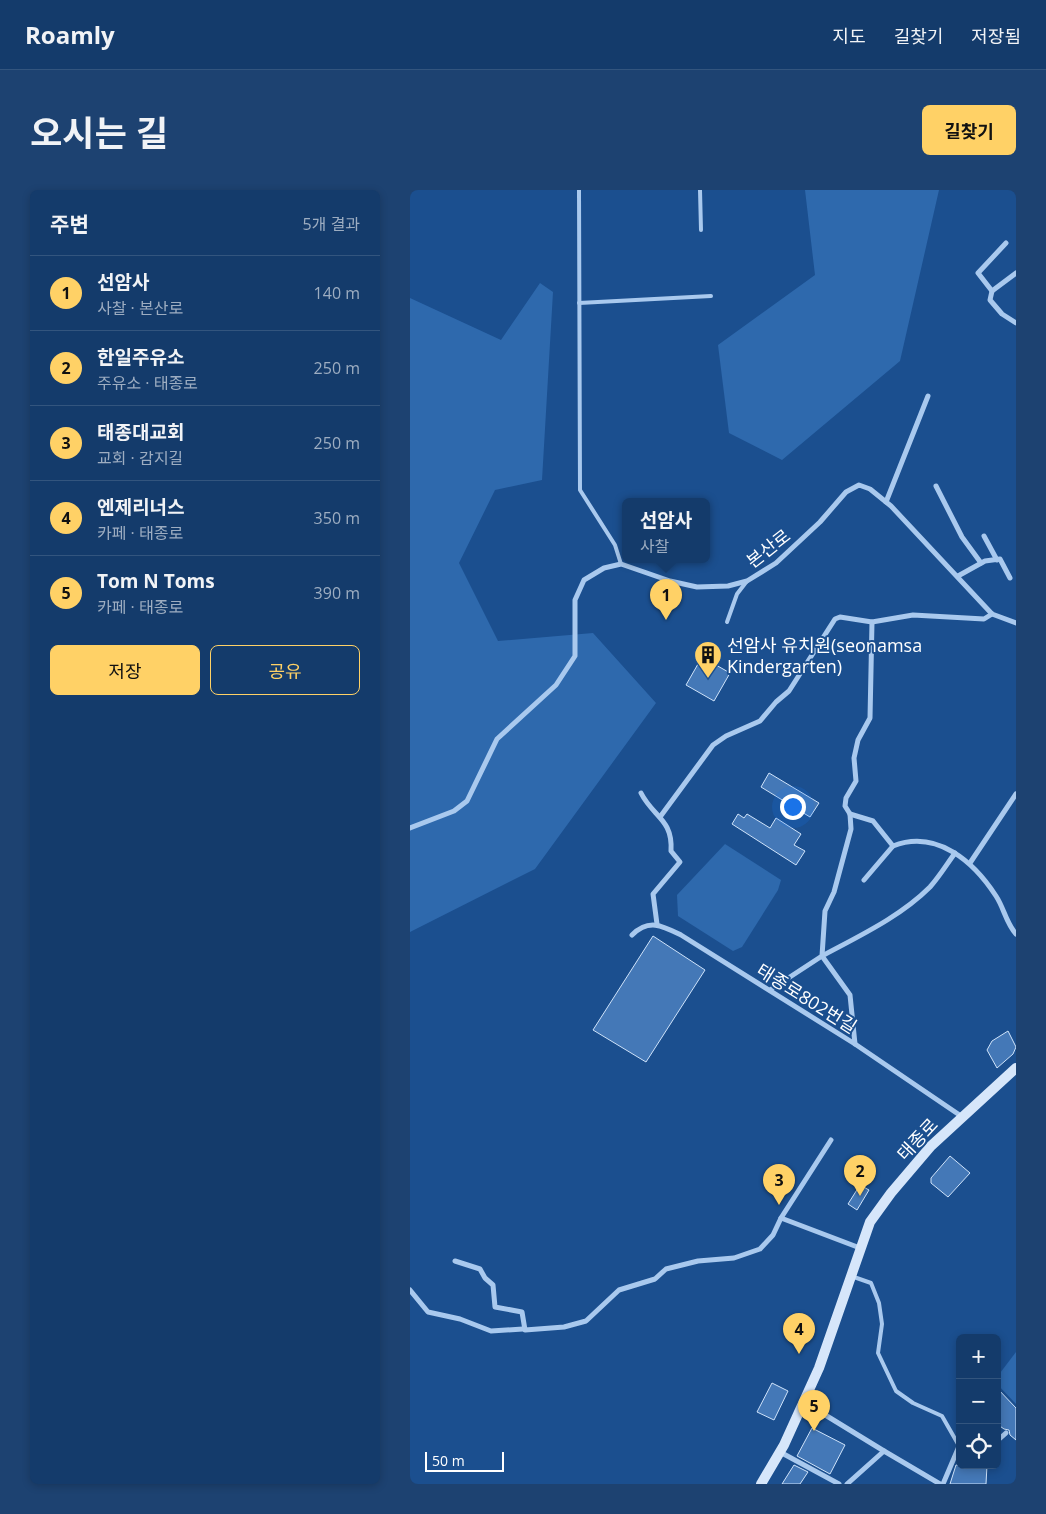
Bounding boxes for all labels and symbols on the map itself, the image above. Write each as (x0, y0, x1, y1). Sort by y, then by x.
street label: 본산로 (741, 523, 795, 573)
pin: 1 (650, 579, 682, 620)
place label: 선암사 유치원(seonamsa Kindergarten) (727, 633, 922, 678)
building icon: 선암사 유치원(seonamsa Kindergarten) (693, 640, 723, 679)
your location (780, 794, 806, 820)
street label: 태종로802번길 (752, 958, 862, 1038)
street label: 태종로 (891, 1113, 943, 1165)
pin: 2 (844, 1155, 876, 1196)
pin: 3 (763, 1164, 795, 1205)
pin: 4 (783, 1313, 815, 1354)
pin: 5 (798, 1390, 830, 1431)
scale bar (425, 1449, 504, 1472)

